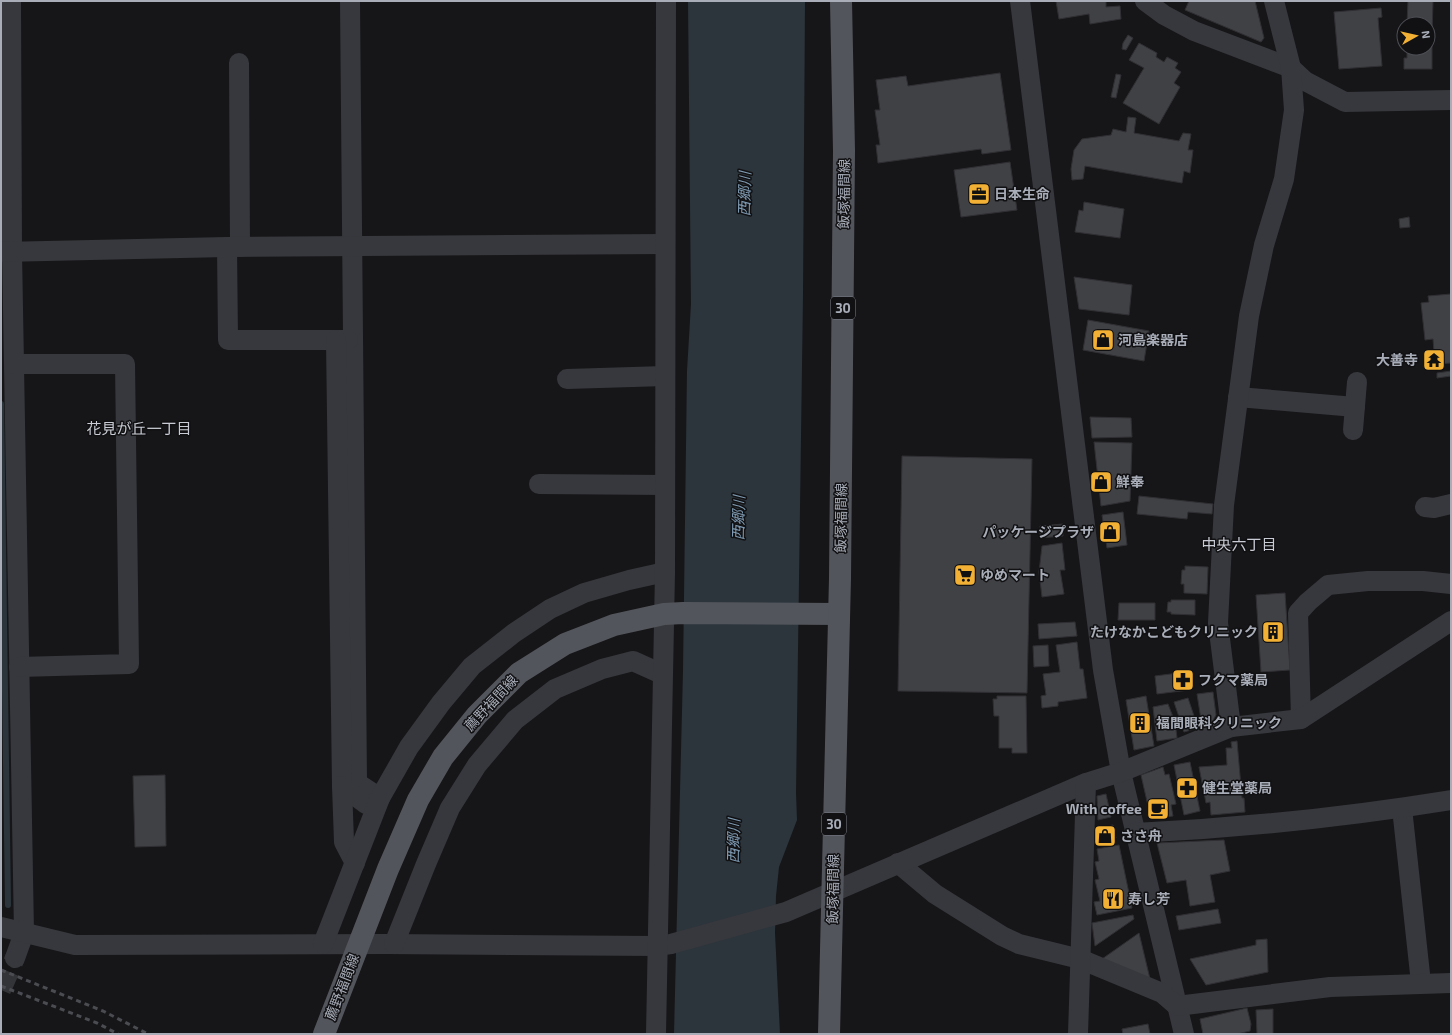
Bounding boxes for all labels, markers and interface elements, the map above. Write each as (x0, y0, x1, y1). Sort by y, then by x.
north arrow (1396, 16, 1436, 56)
text: N (1419, 30, 1433, 39)
street label: 飯塚福間線 (834, 159, 853, 229)
water label: 西郷川 (735, 169, 753, 217)
office icon: 日本生命 (966, 181, 992, 207)
place label: 日本生命 (994, 185, 1050, 202)
road number: 30 (831, 297, 855, 319)
shop icon: 河島楽器店 (1090, 327, 1116, 353)
place label: 河島楽器店 (1118, 331, 1188, 348)
temple icon: 大善寺 (1421, 347, 1447, 373)
place label: 大善寺 (1376, 351, 1418, 368)
district label: 花見が丘一丁目 (86, 419, 192, 437)
shop icon: 鮮奉 (1088, 469, 1114, 495)
place label: 鮮奉 (1116, 473, 1144, 490)
street label: 飯塚福間線 (831, 483, 850, 553)
water label: 西郷川 (729, 493, 747, 541)
shop icon: パッケージプラザ (1097, 519, 1123, 545)
place label: パッケージプラザ (982, 523, 1094, 540)
district label: 中央六丁目 (1201, 535, 1277, 553)
supermarket icon: ゆめマート (952, 562, 978, 588)
place label: ゆめマート (980, 566, 1050, 583)
building icon: たけなかこどもクリニック (1260, 619, 1286, 645)
place label: たけなかこどもクリニック (1090, 623, 1258, 640)
pharmacy icon: フクマ薬局 (1170, 667, 1196, 693)
street label: 薦野福間線 (461, 671, 521, 734)
place label: フクマ薬局 (1198, 671, 1268, 688)
building icon: 福間眼科クリニック (1127, 710, 1153, 736)
place label: 福間眼科クリニック (1156, 714, 1282, 731)
pharmacy icon: 健生堂薬局 (1174, 775, 1200, 801)
place label: 健生堂薬局 (1202, 779, 1272, 796)
cafe icon: With coffee (1145, 796, 1171, 822)
place label: With coffee (1066, 800, 1142, 817)
road number: 30 (822, 813, 846, 835)
water label: 西郷川 (724, 816, 742, 864)
shop icon: ささ舟 (1092, 823, 1118, 849)
place label: ささ舟 (1120, 827, 1162, 844)
street label: 飯塚福間線 (823, 854, 842, 924)
restaurant icon: 寿し芳 (1100, 886, 1126, 912)
place label: 寿し芳 (1128, 890, 1170, 907)
street label: 薦野福間線 (321, 951, 362, 1023)

